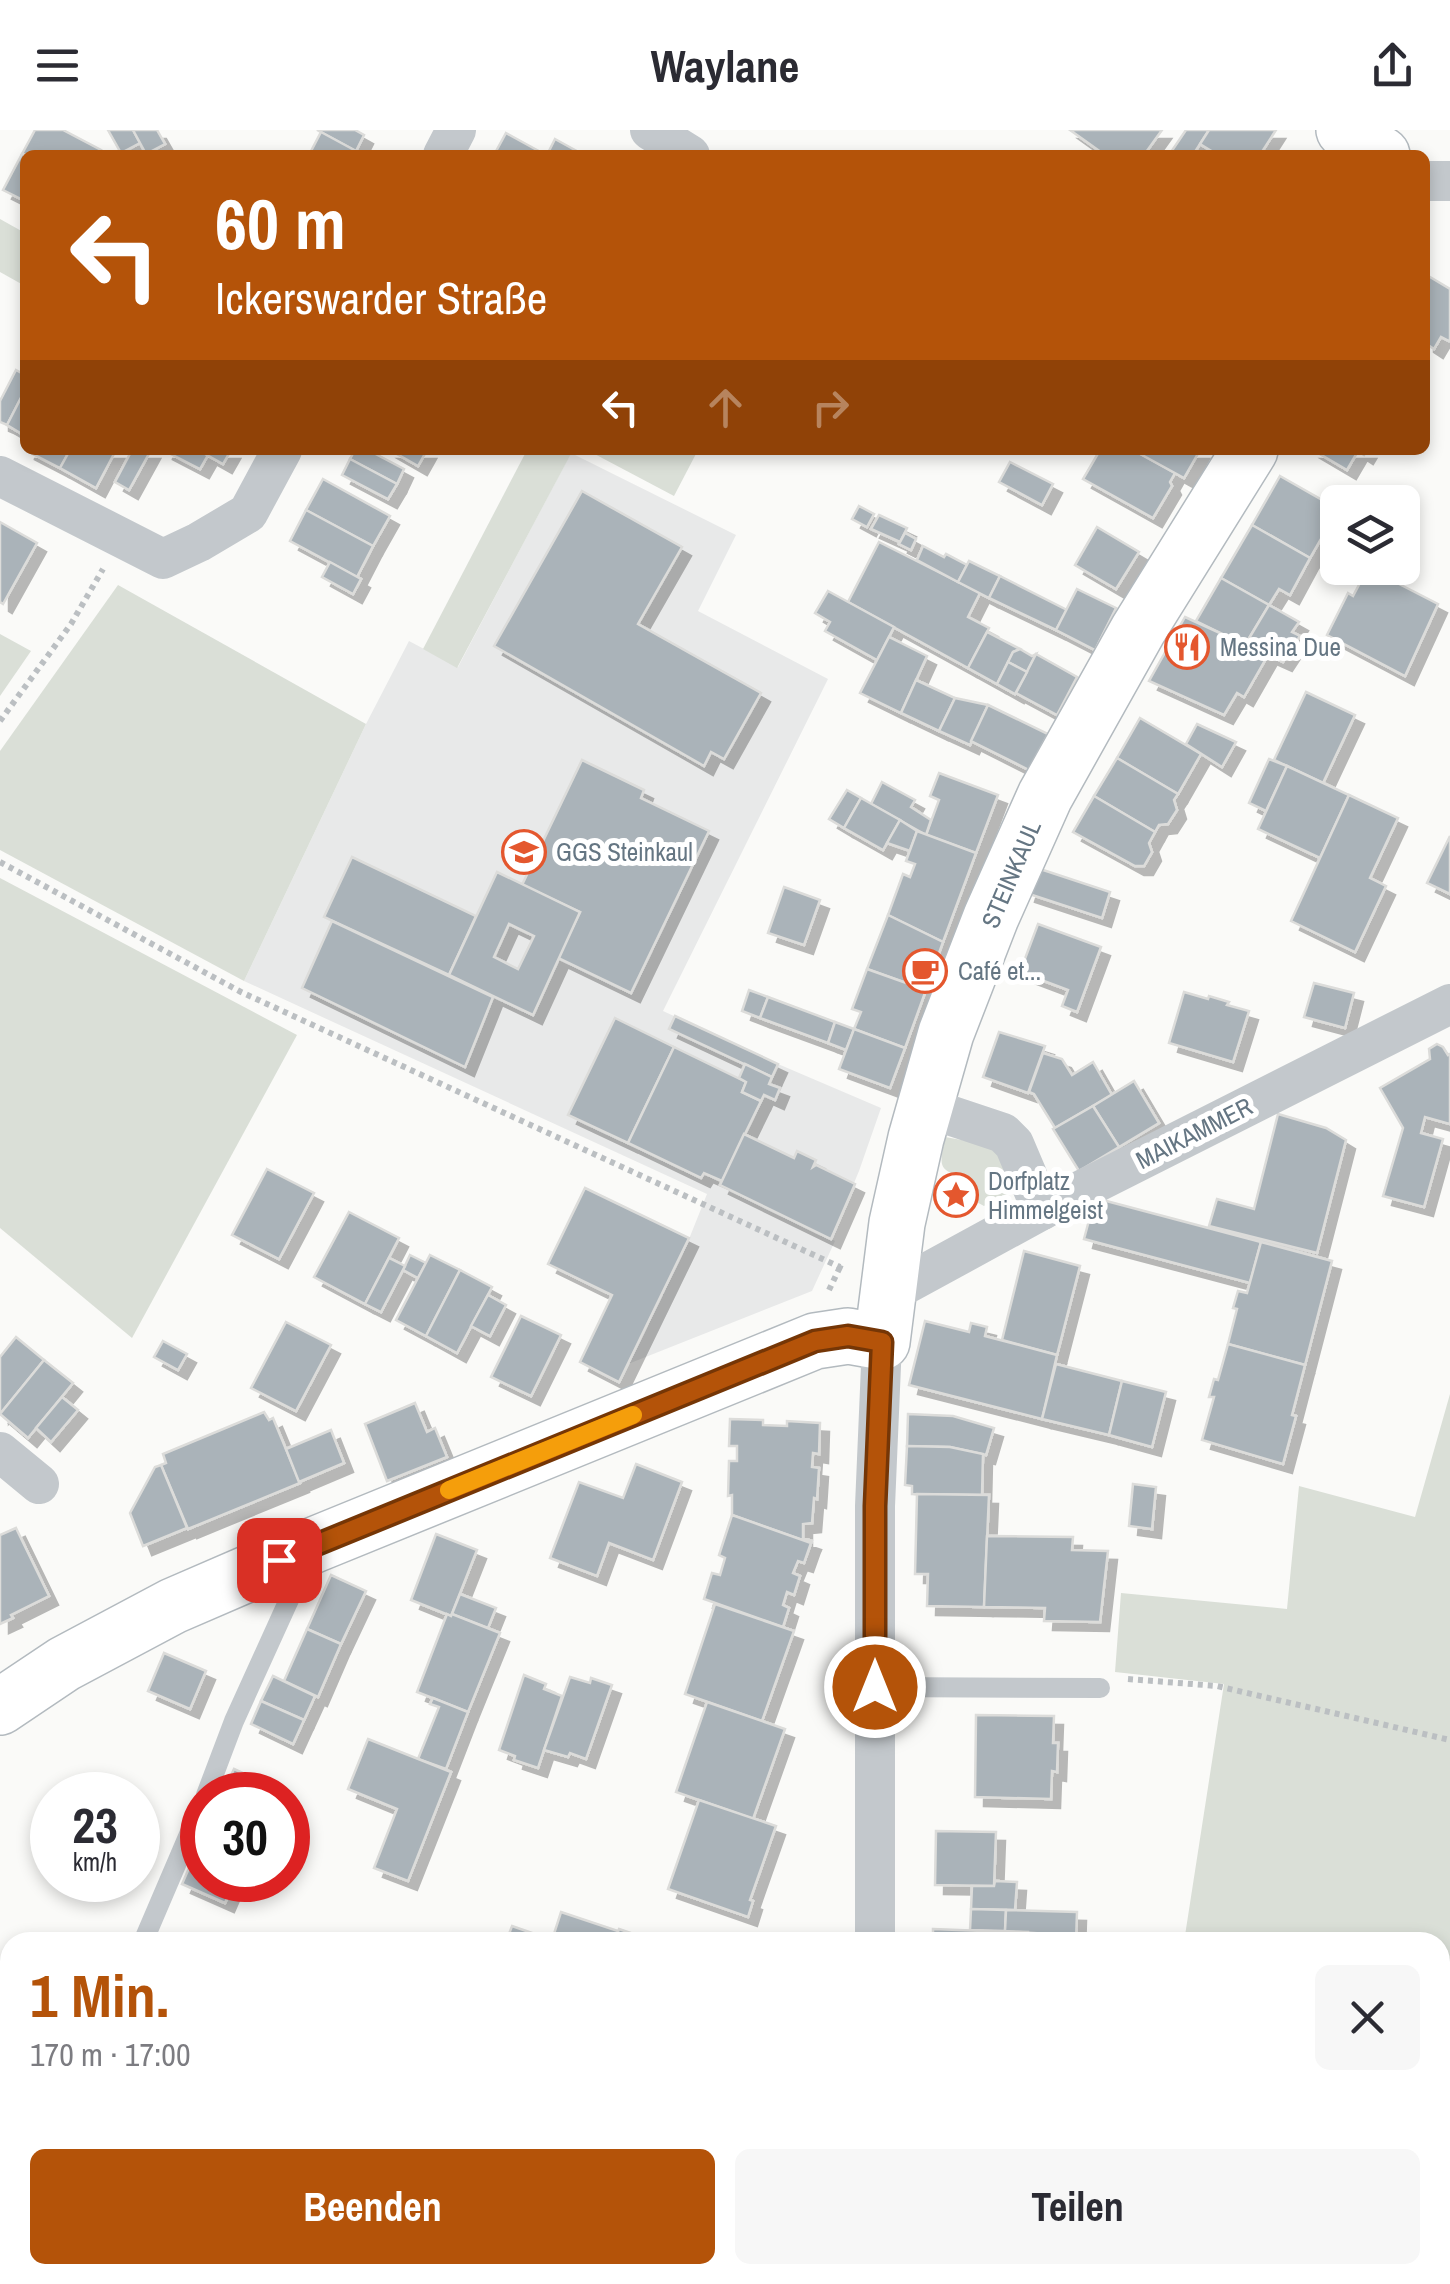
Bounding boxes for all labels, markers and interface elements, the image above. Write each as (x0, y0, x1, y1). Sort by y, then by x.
text: Waylane (651, 35, 799, 96)
icon: menu (30, 38, 85, 93)
icon: share (1365, 38, 1420, 93)
text: 60 m (215, 177, 346, 271)
icon: left (50, 190, 180, 320)
text: Ickerswarder Straße (215, 267, 547, 328)
icon: left (593, 380, 648, 435)
icon: ahead (698, 380, 753, 435)
icon: right (803, 380, 858, 435)
map controls (1320, 485, 1420, 585)
button: layers (1320, 485, 1420, 585)
restaurant icon: Messina Due (1164, 624, 1210, 670)
place label: Messina Due (1220, 630, 1341, 664)
street label: STEINKAUL (973, 815, 1049, 933)
school or university icon: GGS Steinkaul (501, 829, 547, 875)
place label: GGS Steinkaul (556, 835, 693, 869)
cafe icon: Café et... (902, 948, 948, 994)
place label: Café et... (958, 954, 1041, 988)
street label: MAIKAMMER (1130, 1089, 1258, 1177)
place label: Dorfplatz Himmelgeist (988, 1164, 1103, 1227)
place icon: Dorfplatz Himmelgeist (933, 1172, 979, 1218)
pin (237, 1518, 322, 1603)
icon: arrive (252, 1533, 307, 1588)
position arrow (823, 1635, 927, 1739)
speed limit sign: 30 (180, 1772, 310, 1902)
text: 23 (72, 1791, 118, 1859)
text: km/h (73, 1845, 117, 1879)
text: 1 Min. (30, 1955, 169, 2036)
button: close (1315, 1965, 1420, 2070)
text: 170 m · 17:00 (30, 2033, 190, 2076)
button: Beenden (30, 2149, 715, 2264)
button: Teilen (735, 2149, 1420, 2264)

